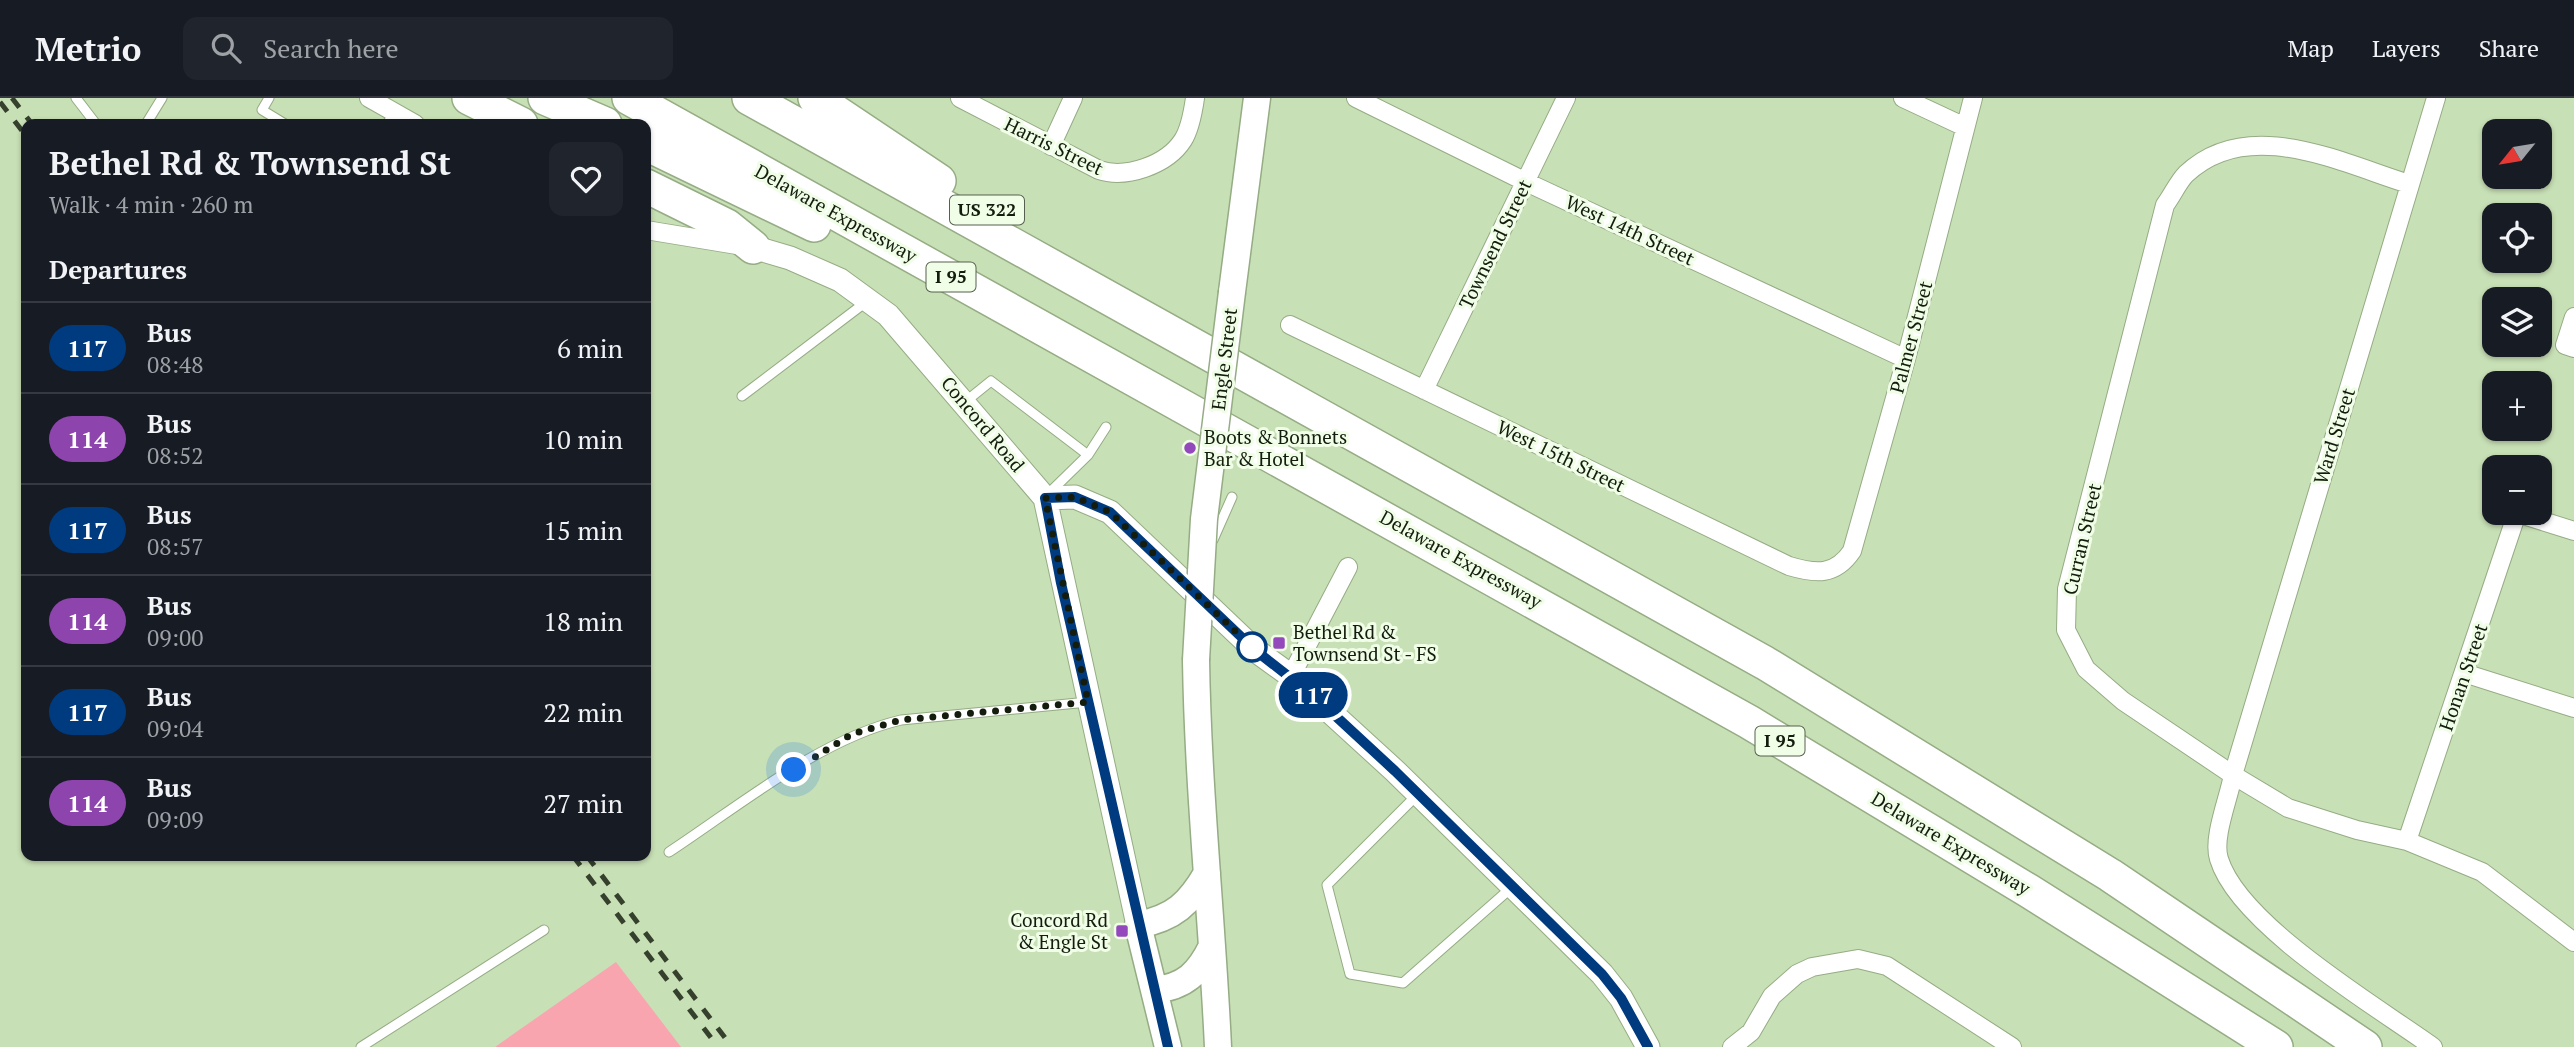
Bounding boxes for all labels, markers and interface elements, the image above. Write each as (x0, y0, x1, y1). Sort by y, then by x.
search box (183, 17, 673, 80)
text: Metrio (35, 27, 141, 70)
icon: search (207, 29, 245, 67)
text: Search here (263, 31, 399, 65)
text: Map (2287, 32, 2334, 64)
text: Layers (2372, 32, 2441, 64)
text: Share (2479, 32, 2539, 64)
street label: Harris Street (1001, 111, 1108, 180)
north arrow (2482, 119, 2552, 189)
map controls (2482, 119, 2552, 525)
text: Bethel Rd & Townsend St (49, 141, 451, 184)
button: heart (549, 142, 623, 216)
street label: Delaware Expressway (751, 158, 922, 268)
street label: Townsend Street (1452, 175, 1537, 313)
text: Walk · 4 min · 260 m (49, 189, 253, 220)
street label: West 14th Street (1562, 189, 1699, 270)
road number: US 322 (950, 196, 1024, 225)
button: locate (2482, 203, 2552, 273)
text: Departures (49, 252, 187, 286)
road number: I 95 (926, 262, 976, 292)
street label: Palmer Street (1884, 278, 1937, 396)
button: layers (2482, 287, 2552, 357)
street label: Engle Street (1205, 306, 1242, 412)
text: Bus (147, 315, 192, 349)
text: 6 min (557, 331, 623, 365)
text: 117 (67, 332, 108, 364)
text: 08:48 (147, 349, 204, 380)
street label: Concord Road (936, 371, 1031, 477)
button: + (2482, 371, 2552, 441)
street label: Ward Street (2307, 385, 2360, 487)
text: Bus (147, 406, 192, 440)
street label: West 15th Street (1493, 414, 1629, 497)
text: 10 min (543, 422, 623, 456)
text: 114 (67, 423, 108, 455)
place label: Boots & Bonnets Bar & Hotel (1204, 424, 1347, 471)
text: 08:52 (147, 440, 204, 471)
marker: Boots & Bonnets Bar & Hotel (1182, 440, 1198, 456)
button: − (2482, 455, 2552, 525)
street label: Curran Street (2057, 481, 2107, 597)
text: Bus (147, 497, 192, 531)
street label: Delaware Expressway (1376, 504, 1547, 614)
text: 15 min (543, 513, 623, 547)
text: 117 (67, 514, 108, 546)
text: 08:57 (147, 531, 204, 562)
text: Bus (147, 588, 192, 622)
text: 18 min (543, 604, 623, 638)
text: 114 (67, 605, 108, 637)
place label: Bethel Rd & Townsend St - FS (1293, 619, 1437, 666)
street label: Honan Street (2433, 620, 2493, 734)
text: 09:00 (147, 622, 204, 653)
unlabelled marker (1237, 632, 1267, 662)
marker: Bethel Rd & Townsend St - FS (1271, 635, 1287, 651)
line badge: 117 (1273, 672, 1353, 718)
text: Bus (147, 679, 192, 713)
text: 117 (1293, 679, 1333, 711)
text: 22 min (543, 695, 623, 729)
text: 117 (67, 696, 108, 728)
text: 09:04 (147, 713, 204, 744)
road number: I 95 (1756, 726, 1804, 756)
your location (776, 752, 811, 787)
text: Bus (147, 770, 192, 804)
street label: Delaware Expressway (1867, 785, 2036, 900)
text: 27 min (543, 786, 623, 820)
text: 114 (67, 787, 108, 819)
text: 09:09 (147, 804, 204, 835)
place label: Concord Rd & Engle St (1010, 907, 1108, 954)
marker: Concord Rd & Engle St (1114, 923, 1130, 939)

